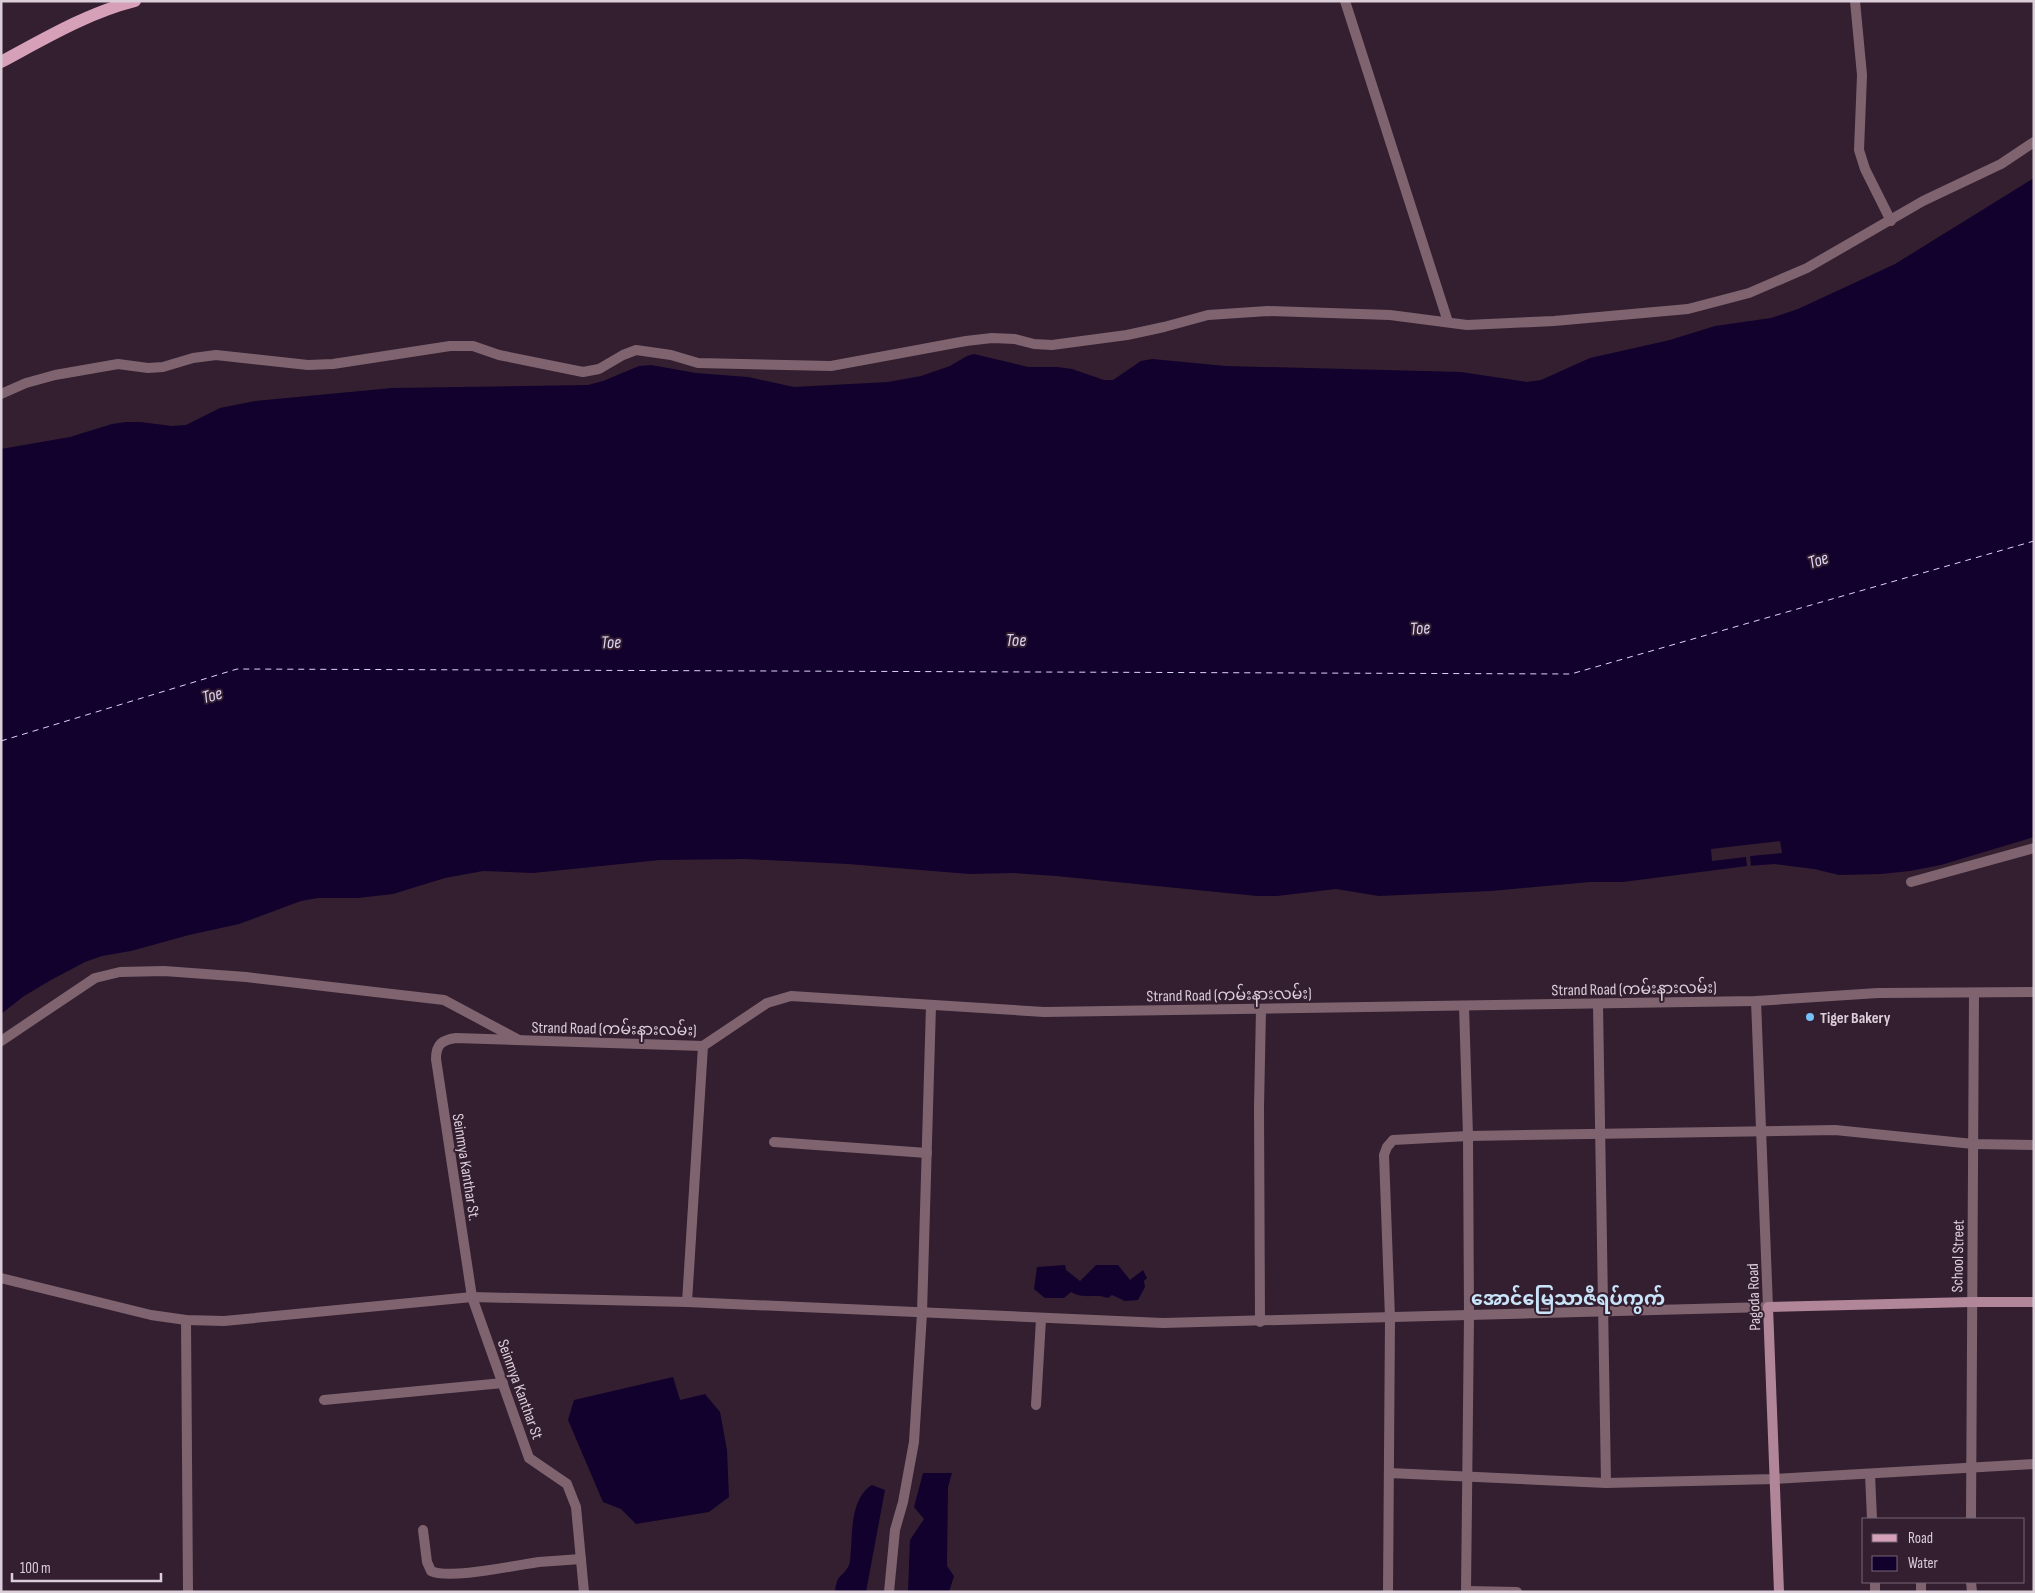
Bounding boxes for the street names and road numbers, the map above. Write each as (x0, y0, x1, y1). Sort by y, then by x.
street label: Strand Road (ကမ်းနားလမ်း) (1551, 976, 1717, 1003)
street label: Strand Road (ကမ်းနားလမ်း) (1146, 982, 1312, 1009)
street label: Strand Road (ကမ်းနားလမ်း) (531, 1016, 697, 1043)
street label: Seinmya Kanthar St. (448, 1112, 483, 1222)
street label: School Street (1948, 1219, 1969, 1293)
street label: Pagoda Road (1744, 1263, 1765, 1331)
street label: Seinmya Kanthar St (493, 1337, 547, 1442)

